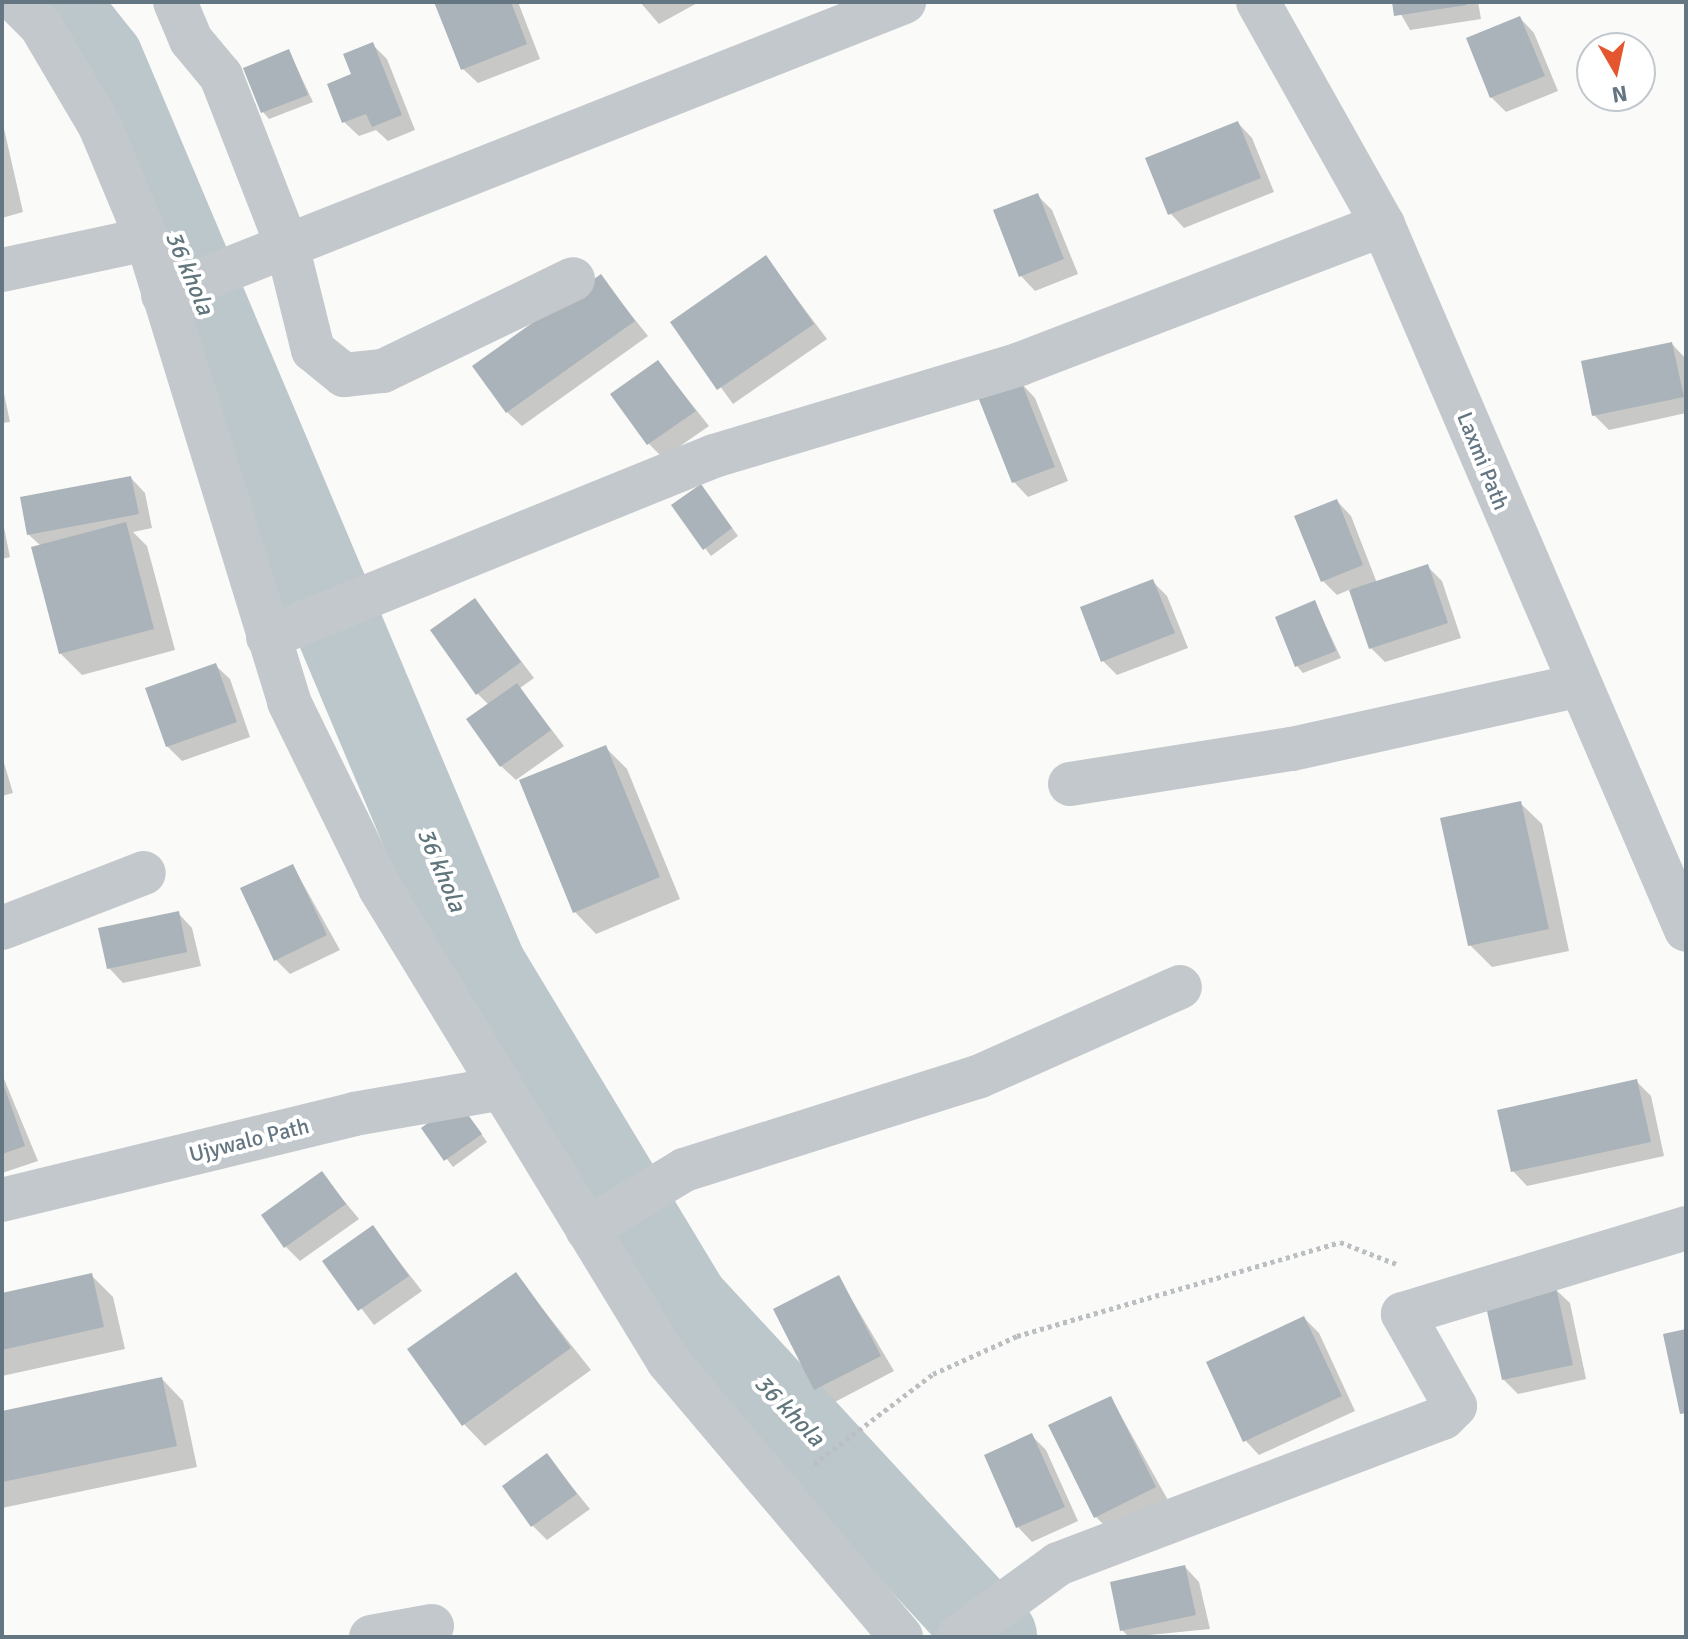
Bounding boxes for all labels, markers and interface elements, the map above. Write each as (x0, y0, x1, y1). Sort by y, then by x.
north arrow (1576, 32, 1656, 112)
text: N (1610, 80, 1629, 109)
water label: 36 khola (159, 227, 219, 319)
street label: Laxmi Path (1451, 408, 1515, 514)
water label: 36 khola (411, 824, 471, 916)
street label: Ujywalo Path (186, 1112, 312, 1168)
water label: 36 khola (748, 1369, 830, 1453)

